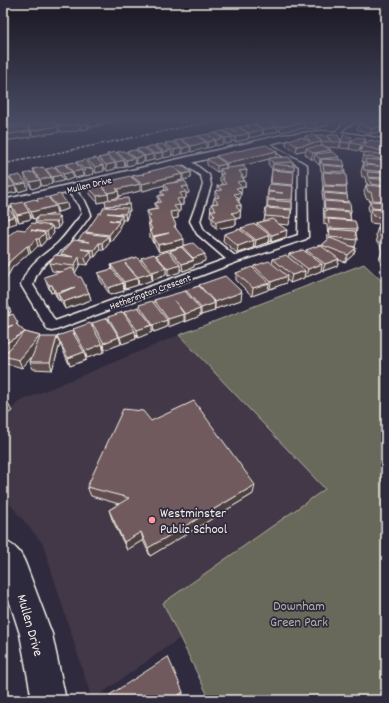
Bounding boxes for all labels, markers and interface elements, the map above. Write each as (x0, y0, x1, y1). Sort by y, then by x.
street label: Mullen Drive (66, 174, 114, 198)
street label: Hetherington Crescent (108, 272, 194, 314)
place label: Westminster Public School (160, 504, 228, 540)
marker: Westminster Public School (147, 515, 157, 525)
street label: Mullen Drive (11, 592, 47, 659)
park label: Downham Green Park (270, 597, 328, 633)

